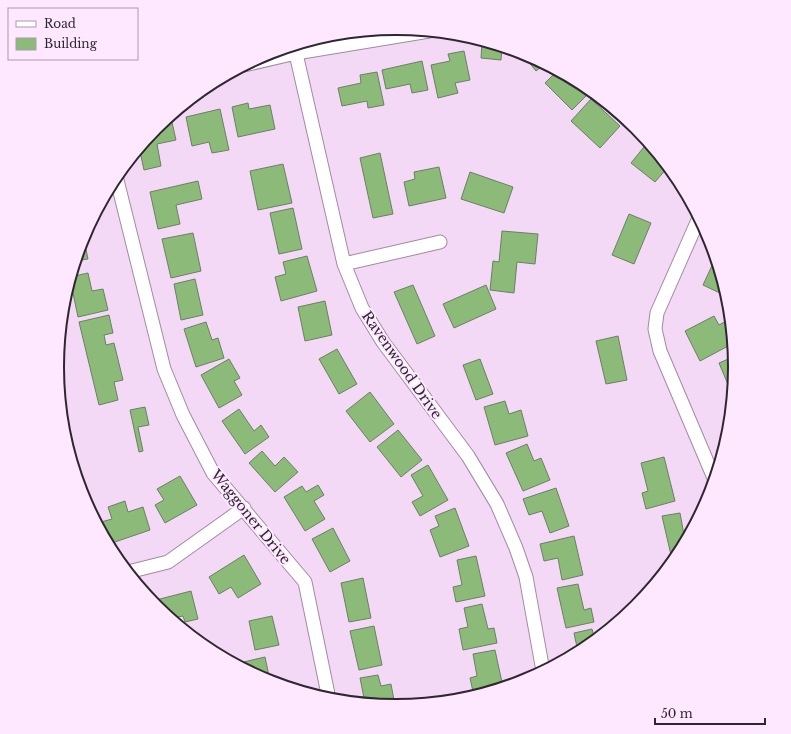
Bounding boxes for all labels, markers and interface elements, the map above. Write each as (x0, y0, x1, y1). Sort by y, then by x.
legend (8, 8, 138, 60)
text: Road (44, 16, 76, 31)
text: Building (44, 36, 98, 51)
street label: Ravenwood Drive (358, 308, 446, 422)
street label: Waggoner Drive (207, 465, 295, 568)
scale bar (655, 700, 765, 726)
text: 50 m (661, 706, 693, 721)

